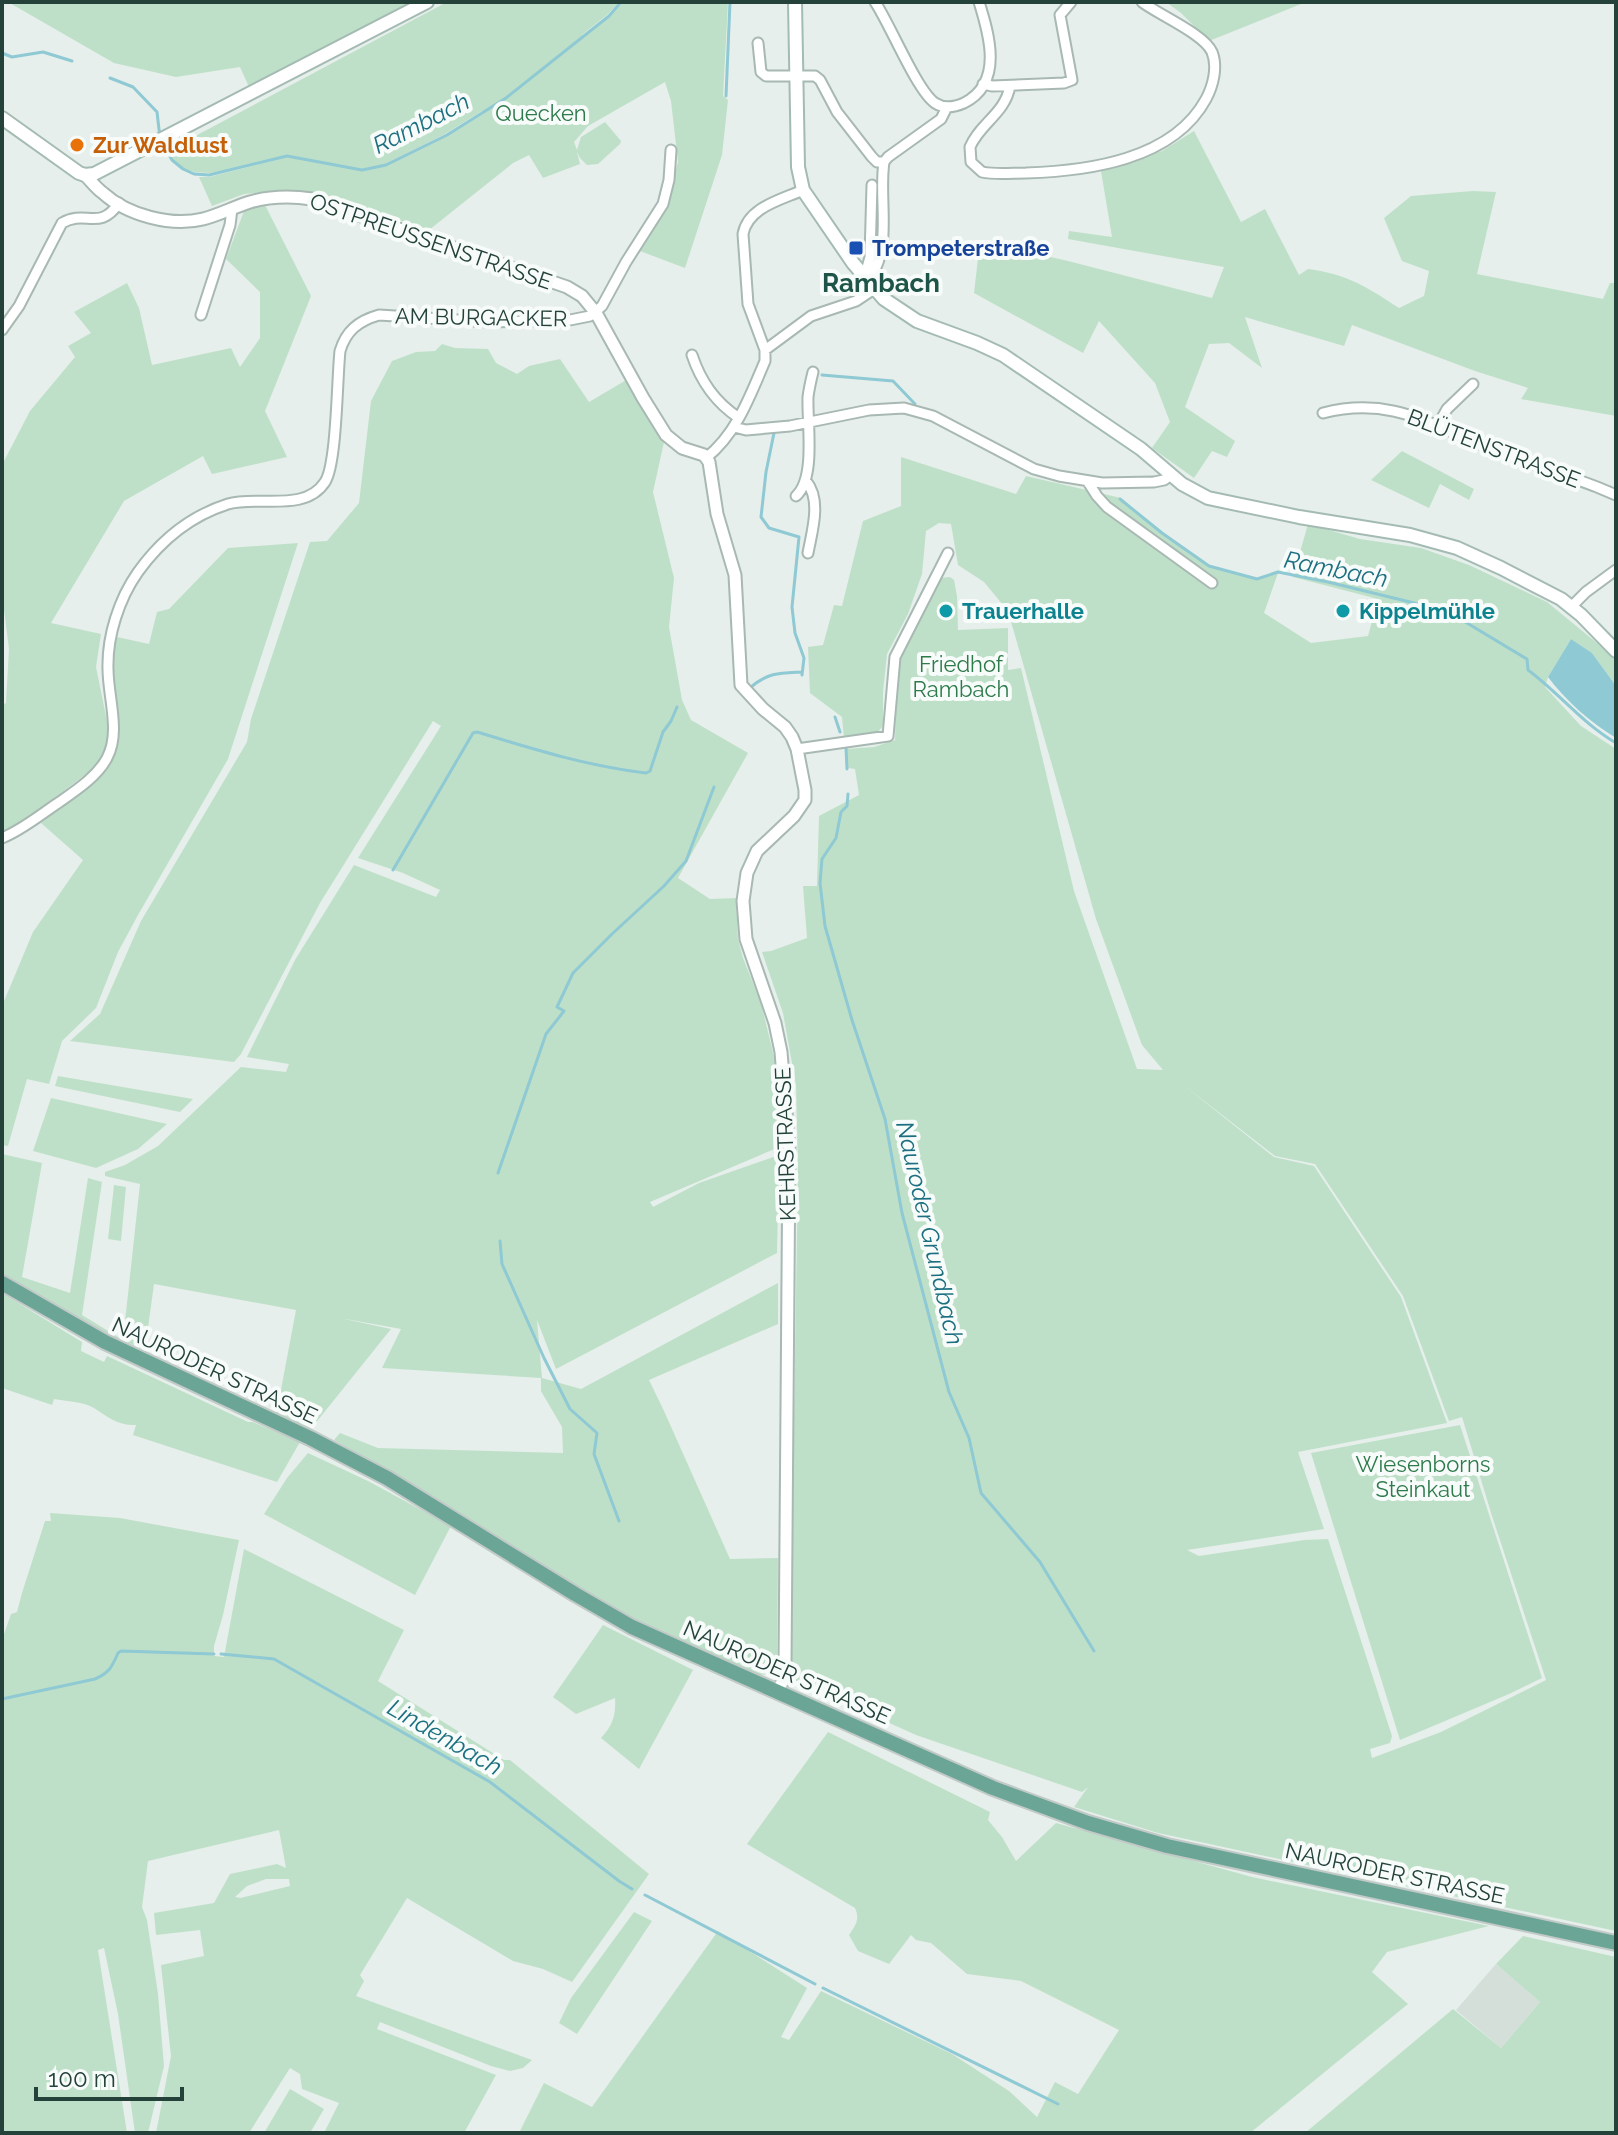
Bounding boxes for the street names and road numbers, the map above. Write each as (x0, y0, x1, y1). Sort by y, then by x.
street label: OSTPREUSSENSTRASSE (307, 187, 555, 295)
street label: AM BURGACKER (395, 302, 567, 332)
street label: BLÜTENSTRASSE (1404, 403, 1584, 493)
street label: KEHRSTRASSE (769, 1067, 801, 1221)
street label: NAURODER STRASSE (108, 1311, 322, 1429)
street label: NAURODER STRASSE (680, 1615, 894, 1729)
street label: NAURODER STRASSE (1283, 1837, 1507, 1909)

